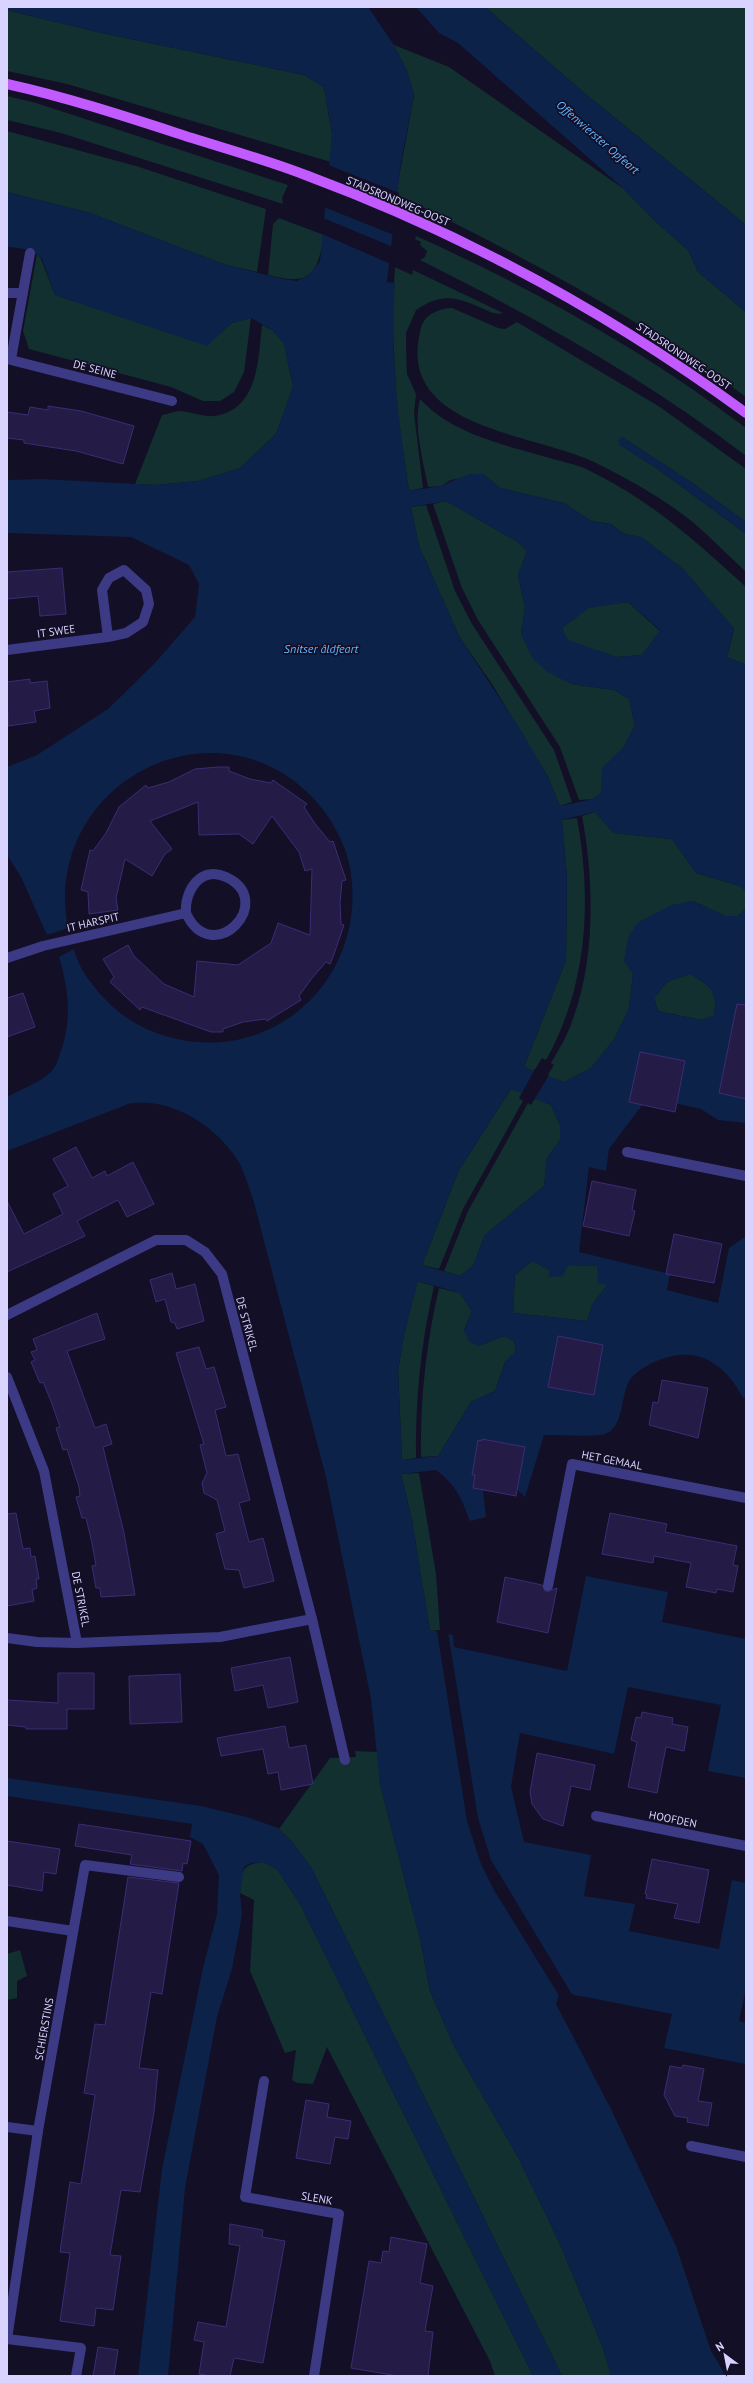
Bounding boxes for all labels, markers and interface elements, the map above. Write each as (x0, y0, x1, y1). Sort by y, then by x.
water label: Offenwierster Opfeart (554, 97, 643, 178)
street label: STADSRONDWEG-OOST (344, 173, 452, 229)
street label: STADSRONDWEG-OOST (634, 319, 734, 393)
street label: DE SEINE (72, 357, 118, 382)
street label: IT SWEE (36, 621, 76, 641)
water label: Snitser âldfeart (284, 641, 359, 656)
street label: IT HARSPIT (65, 909, 121, 935)
street label: DE STRIKEL (233, 1295, 261, 1353)
street label: HET GEMAAL (580, 1447, 644, 1473)
street label: DE STRIKEL (69, 1570, 93, 1628)
street label: HOOFDEN (648, 1807, 698, 1831)
street label: SCHIERSTINS (32, 1996, 56, 2062)
street label: SLENK (300, 2188, 334, 2208)
north arrow (705, 2335, 745, 2375)
text: N (713, 2339, 726, 2354)

